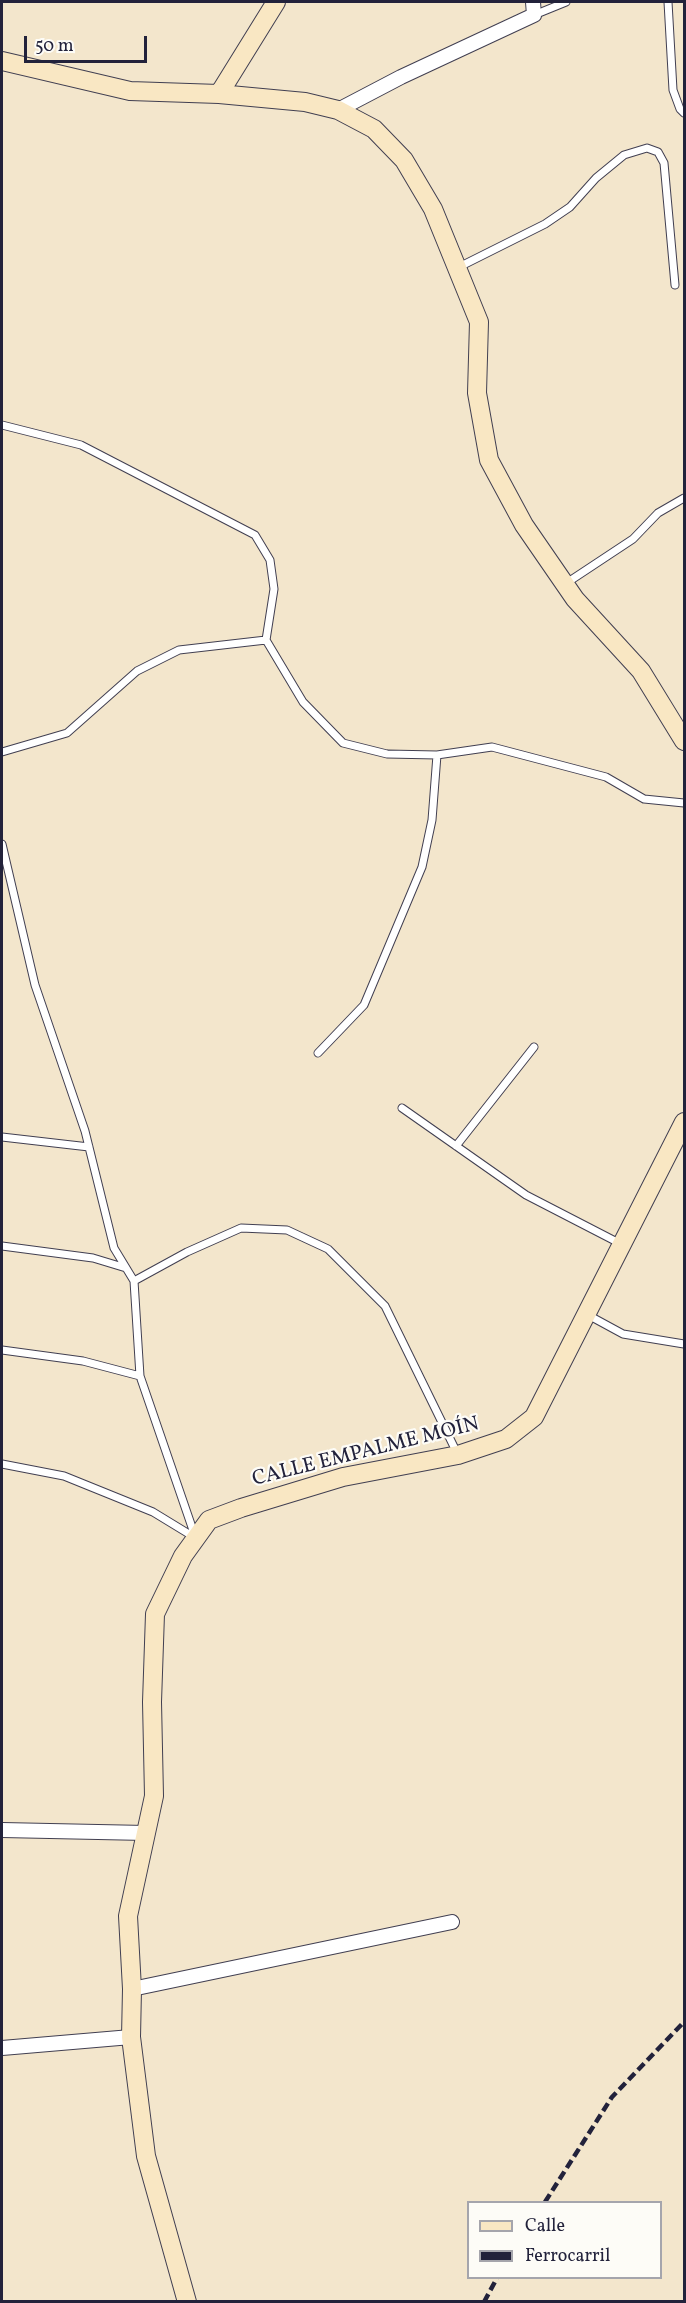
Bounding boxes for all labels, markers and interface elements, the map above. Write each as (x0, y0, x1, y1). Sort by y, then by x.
scale bar (27, 24, 150, 62)
text: 50 m (35, 34, 74, 59)
street label: CALLE EMPALME MOÍN (250, 1413, 482, 1493)
legend (467, 2201, 662, 2279)
text: Calle (525, 2214, 565, 2239)
text: Ferrocarril (525, 2244, 610, 2269)

